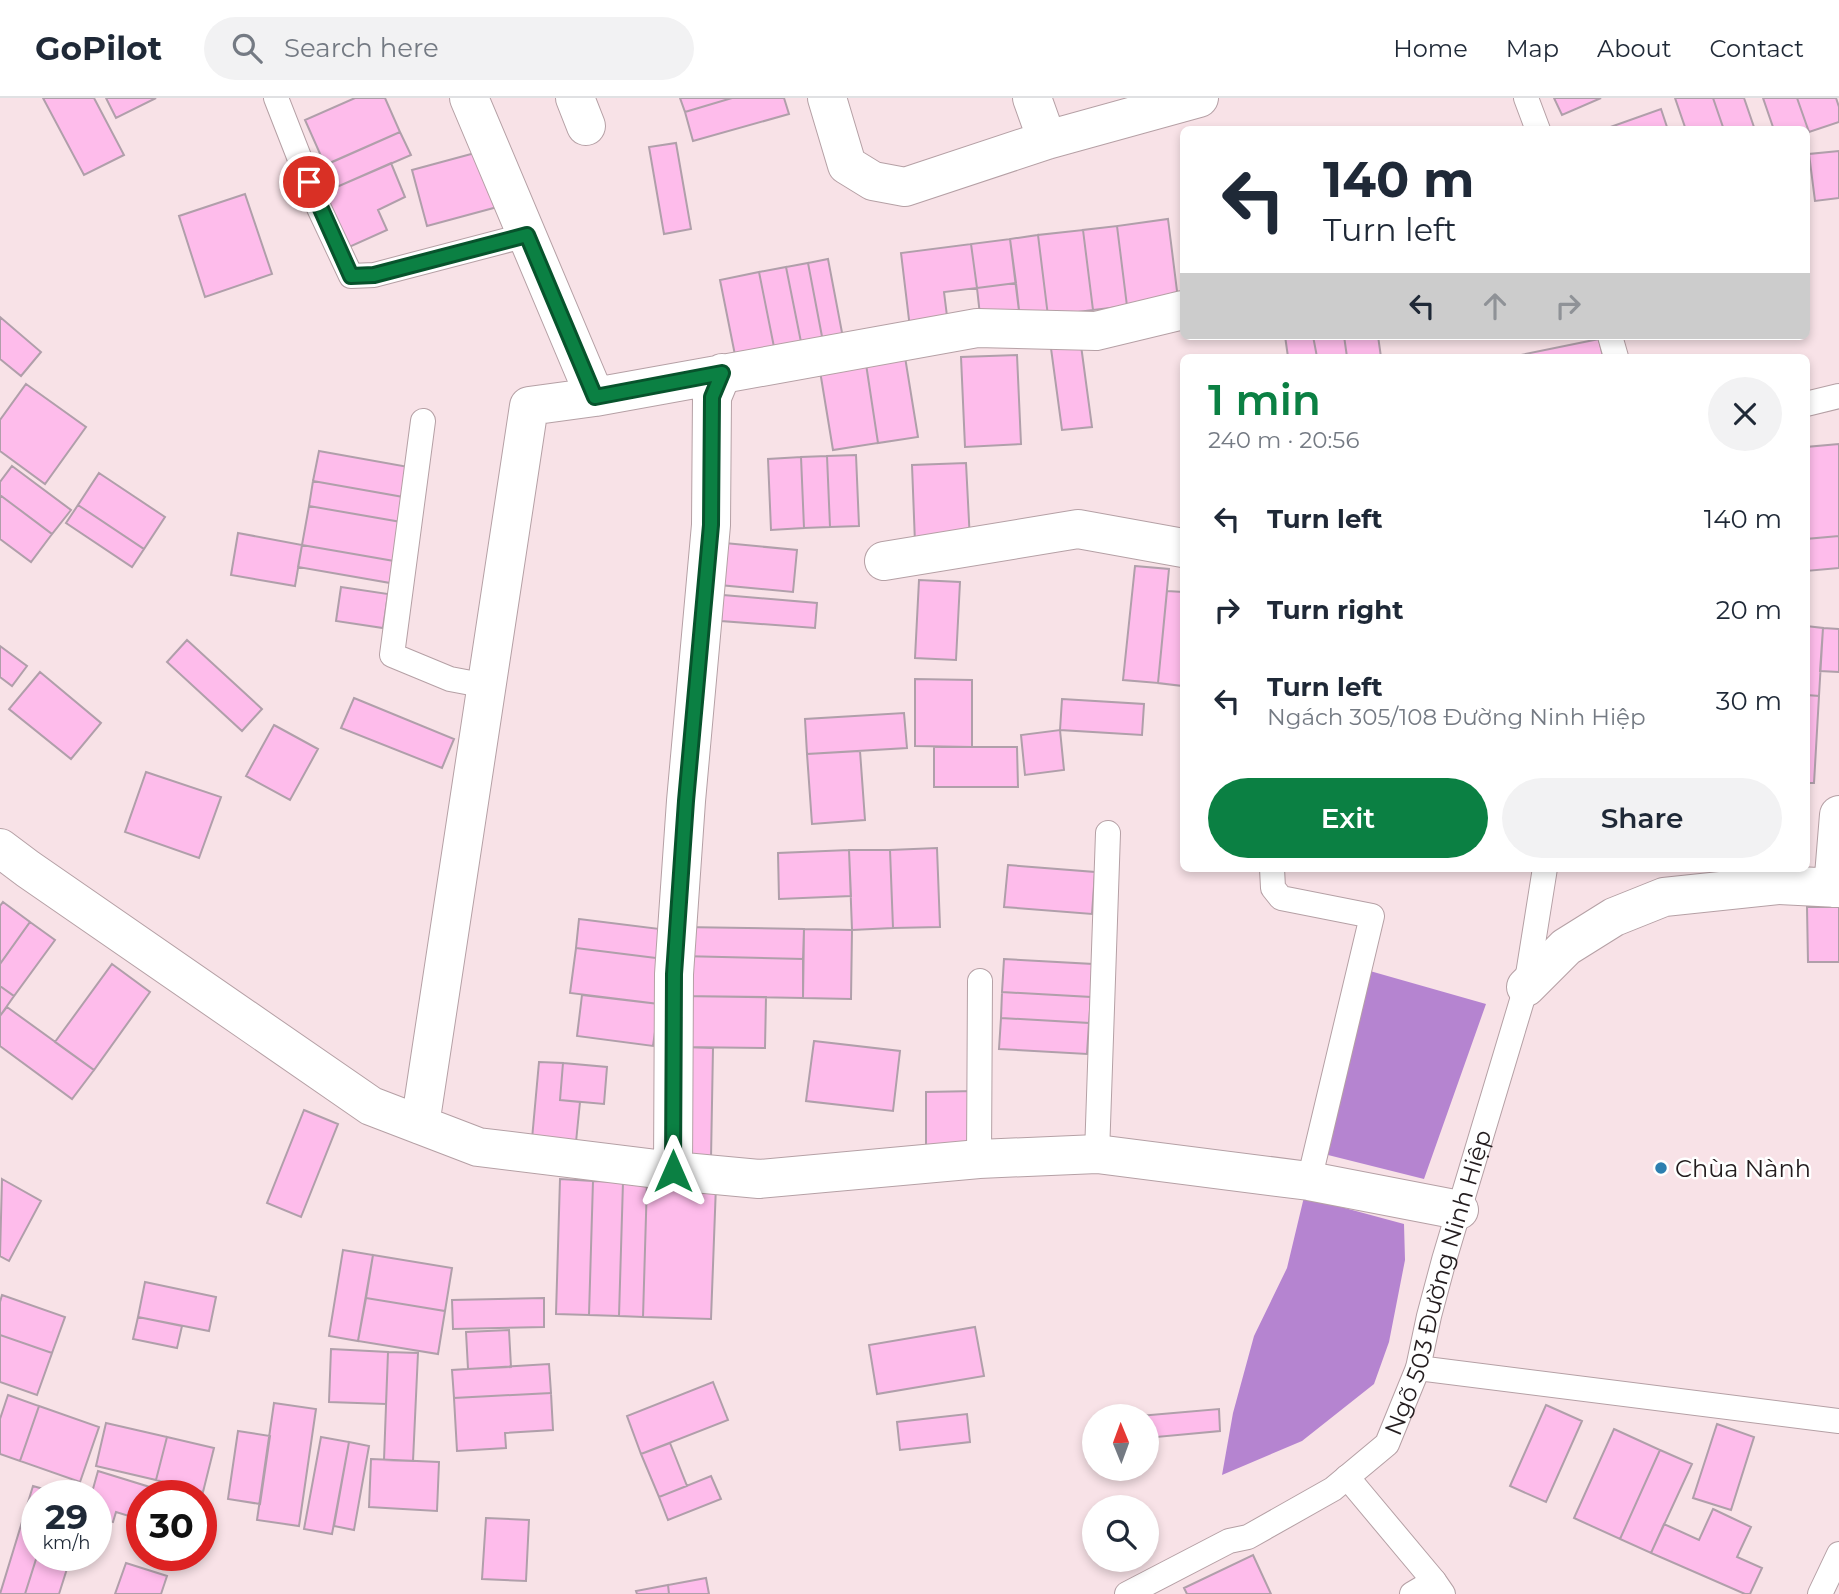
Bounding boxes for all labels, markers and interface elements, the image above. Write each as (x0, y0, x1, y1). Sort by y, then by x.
search box (204, 17, 694, 80)
text: GoPilot (35, 28, 162, 68)
icon: search (228, 29, 266, 67)
text: Search here (284, 32, 439, 64)
text: Home (1393, 34, 1468, 63)
text: Map (1506, 34, 1559, 63)
text: About (1597, 34, 1671, 63)
text: Contact (1709, 34, 1804, 63)
text: 140 m (1323, 150, 1475, 209)
pin (279, 152, 339, 212)
icon: left (1208, 154, 1299, 245)
icon: arrive (290, 163, 328, 201)
text: Turn left (1323, 210, 1457, 249)
icon: left (1403, 287, 1441, 325)
icon: ahead (1476, 287, 1514, 325)
icon: right (1549, 287, 1587, 325)
text: 1 min (1208, 374, 1321, 426)
button: close (1708, 377, 1782, 451)
text: 240 m · 20:56 (1208, 426, 1359, 454)
icon: left (1208, 500, 1246, 538)
text: Turn left (1267, 503, 1383, 535)
text: 140 m (1704, 503, 1782, 535)
icon: right (1208, 591, 1246, 629)
text: Turn right (1267, 594, 1403, 626)
text: 20 m (1716, 594, 1782, 626)
text: Turn left (1267, 671, 1383, 703)
icon: left (1208, 682, 1246, 720)
text: 30 m (1716, 685, 1782, 717)
text: Ngách 305/108 Đường Ninh Hiệp (1267, 703, 1646, 731)
button: Exit (1208, 778, 1488, 858)
button: Share (1502, 778, 1782, 858)
street label: Ngõ 503 Đường Ninh Hiệp (1378, 1126, 1497, 1439)
position arrow (636, 1134, 710, 1208)
place label: Chùa Nành (1675, 1154, 1811, 1183)
marker: Chùa Nành (1653, 1160, 1669, 1176)
north arrow (1082, 1404, 1158, 1480)
map controls (1082, 1404, 1159, 1572)
speed limit sign: 30 (126, 1480, 217, 1571)
text: 29 (45, 1495, 88, 1538)
button: search (1082, 1495, 1159, 1572)
text: km/h (42, 1532, 91, 1554)

